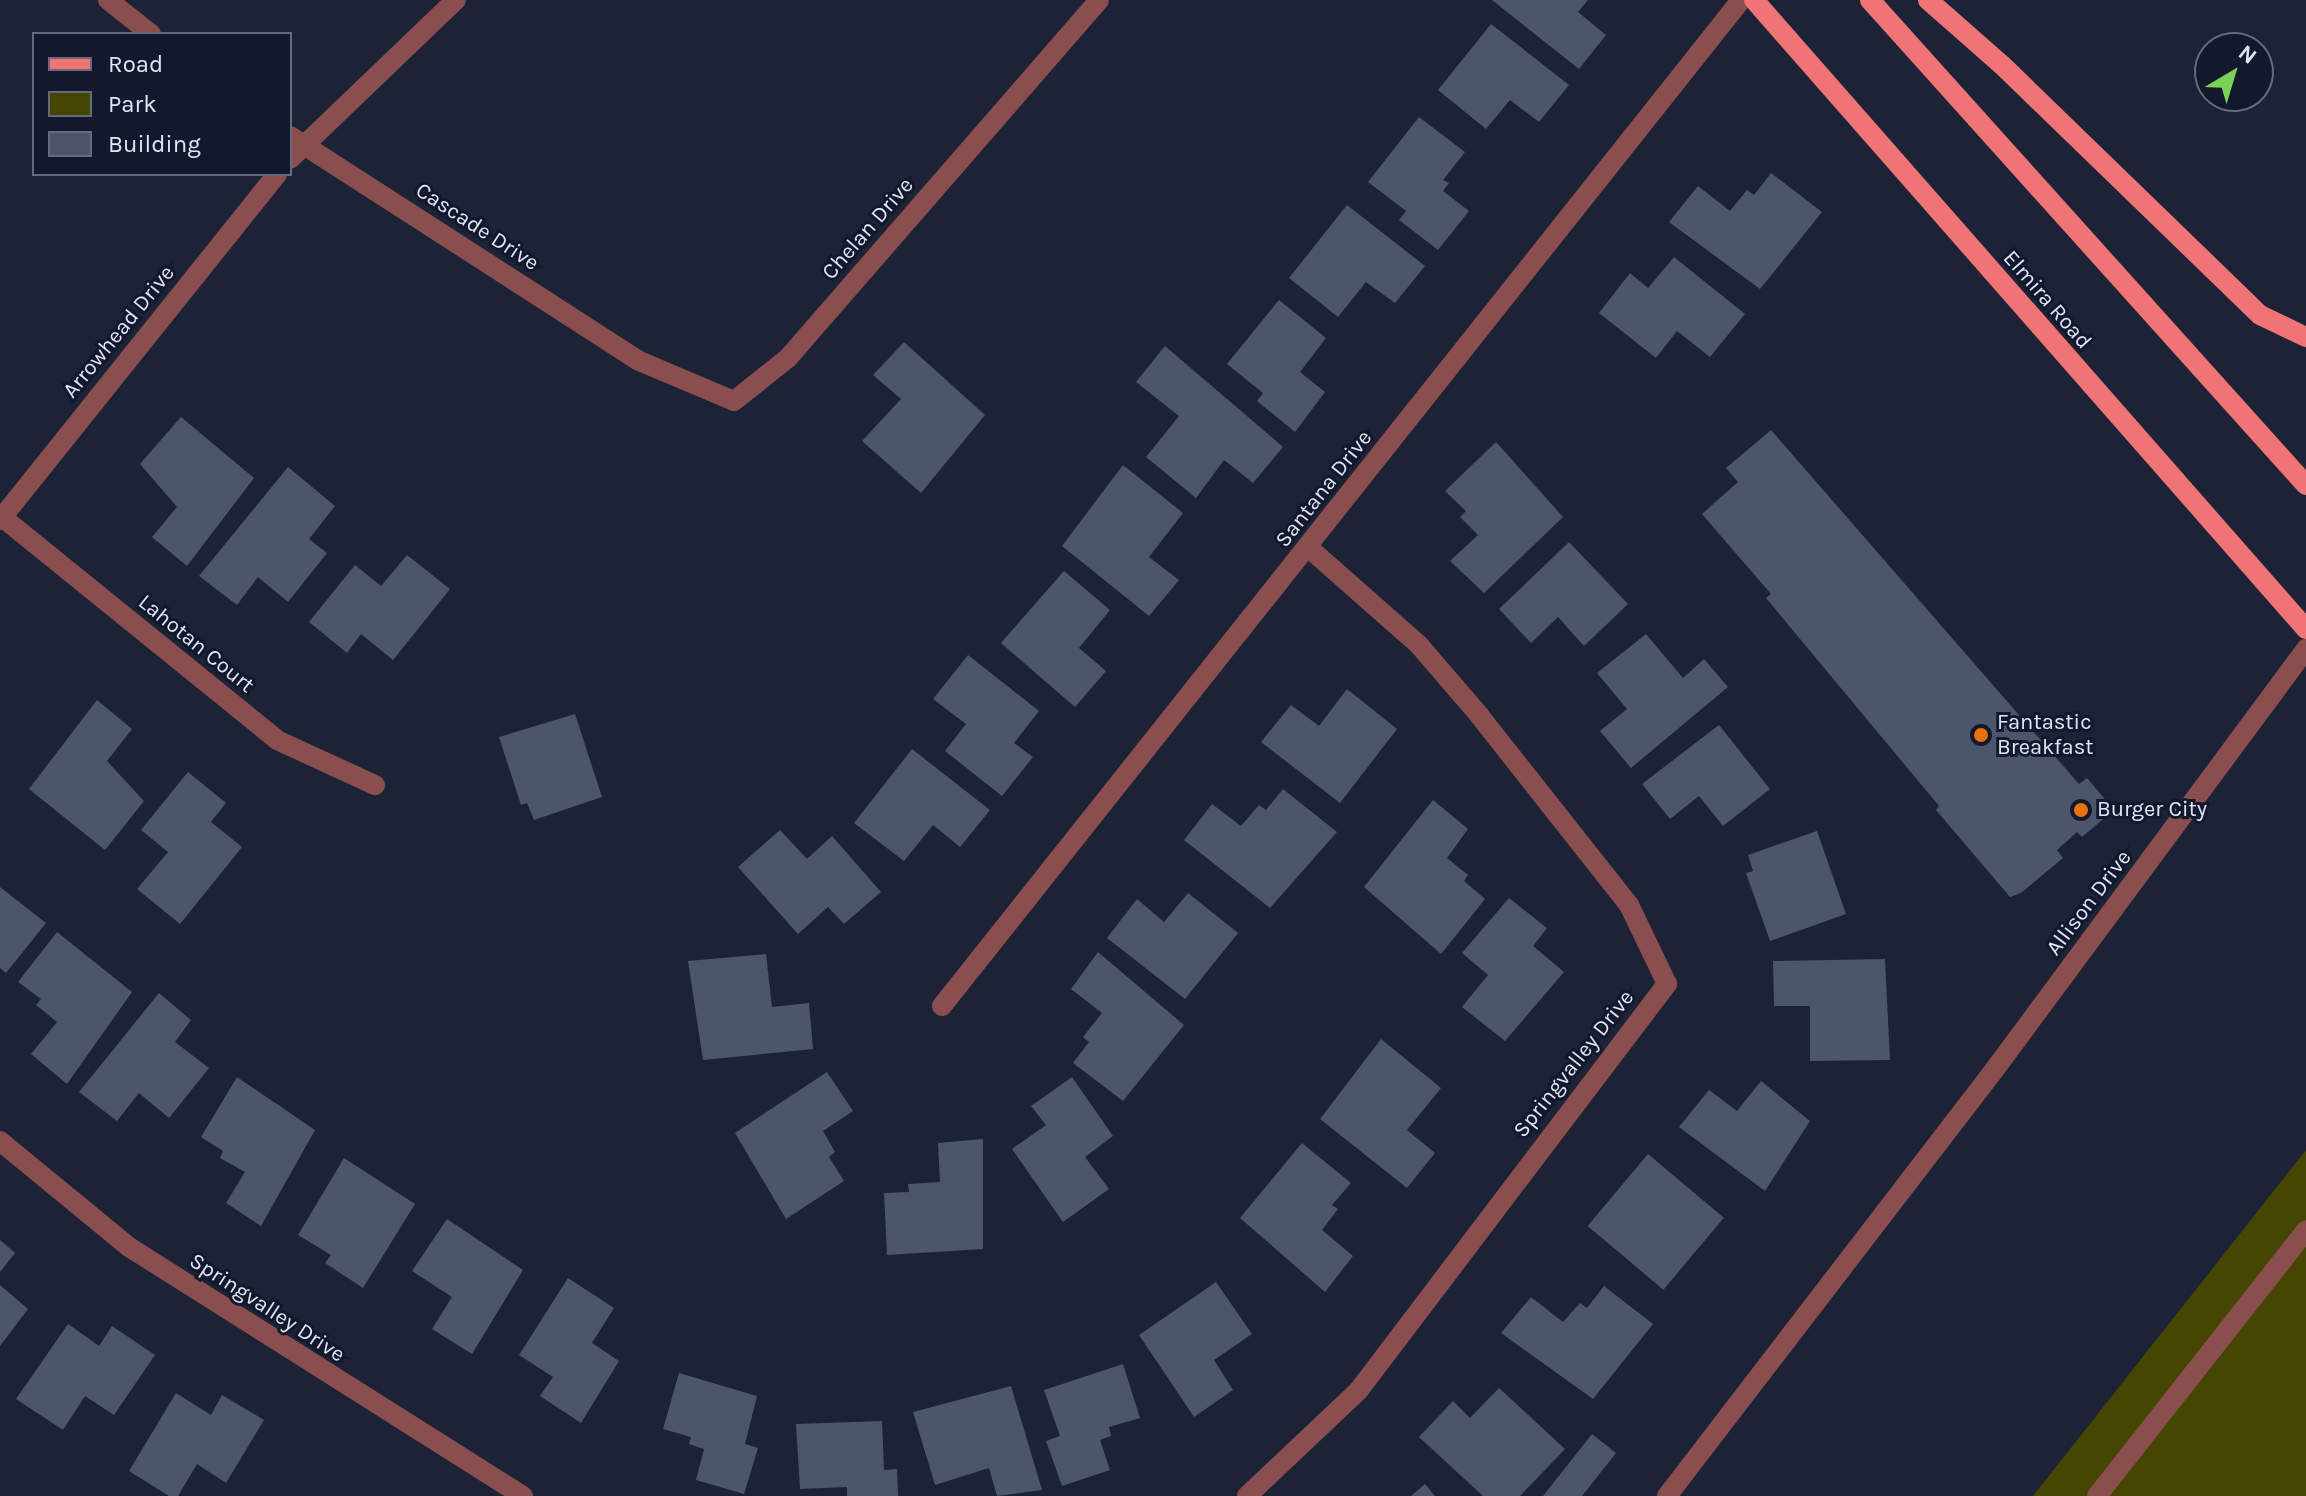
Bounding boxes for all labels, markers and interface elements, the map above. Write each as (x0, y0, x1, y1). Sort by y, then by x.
legend (32, 32, 292, 176)
north arrow (2194, 32, 2274, 112)
text: N (2233, 40, 2262, 70)
text: Road (108, 50, 163, 78)
text: Park (108, 90, 157, 118)
text: Building (108, 130, 201, 158)
street label: Chelan Drive (817, 173, 919, 285)
street label: Cascade Drive (410, 177, 544, 277)
street label: Elmira Road (1997, 245, 2097, 355)
street label: Arrowhead Drive (58, 260, 180, 404)
street label: Santana Drive (1270, 425, 1378, 553)
street label: Lahotan Court (133, 589, 259, 699)
place label: Fantastic Breakfast (1997, 709, 2094, 760)
marker: Fantastic Breakfast (1972, 726, 1990, 744)
place label: Burger City (2097, 797, 2207, 823)
marker: Burger City (2072, 801, 2090, 819)
street label: Allison Drive (2041, 845, 2137, 961)
street label: Springvalley Drive (1508, 985, 1640, 1143)
street label: Springvalley Drive (184, 1248, 350, 1368)

